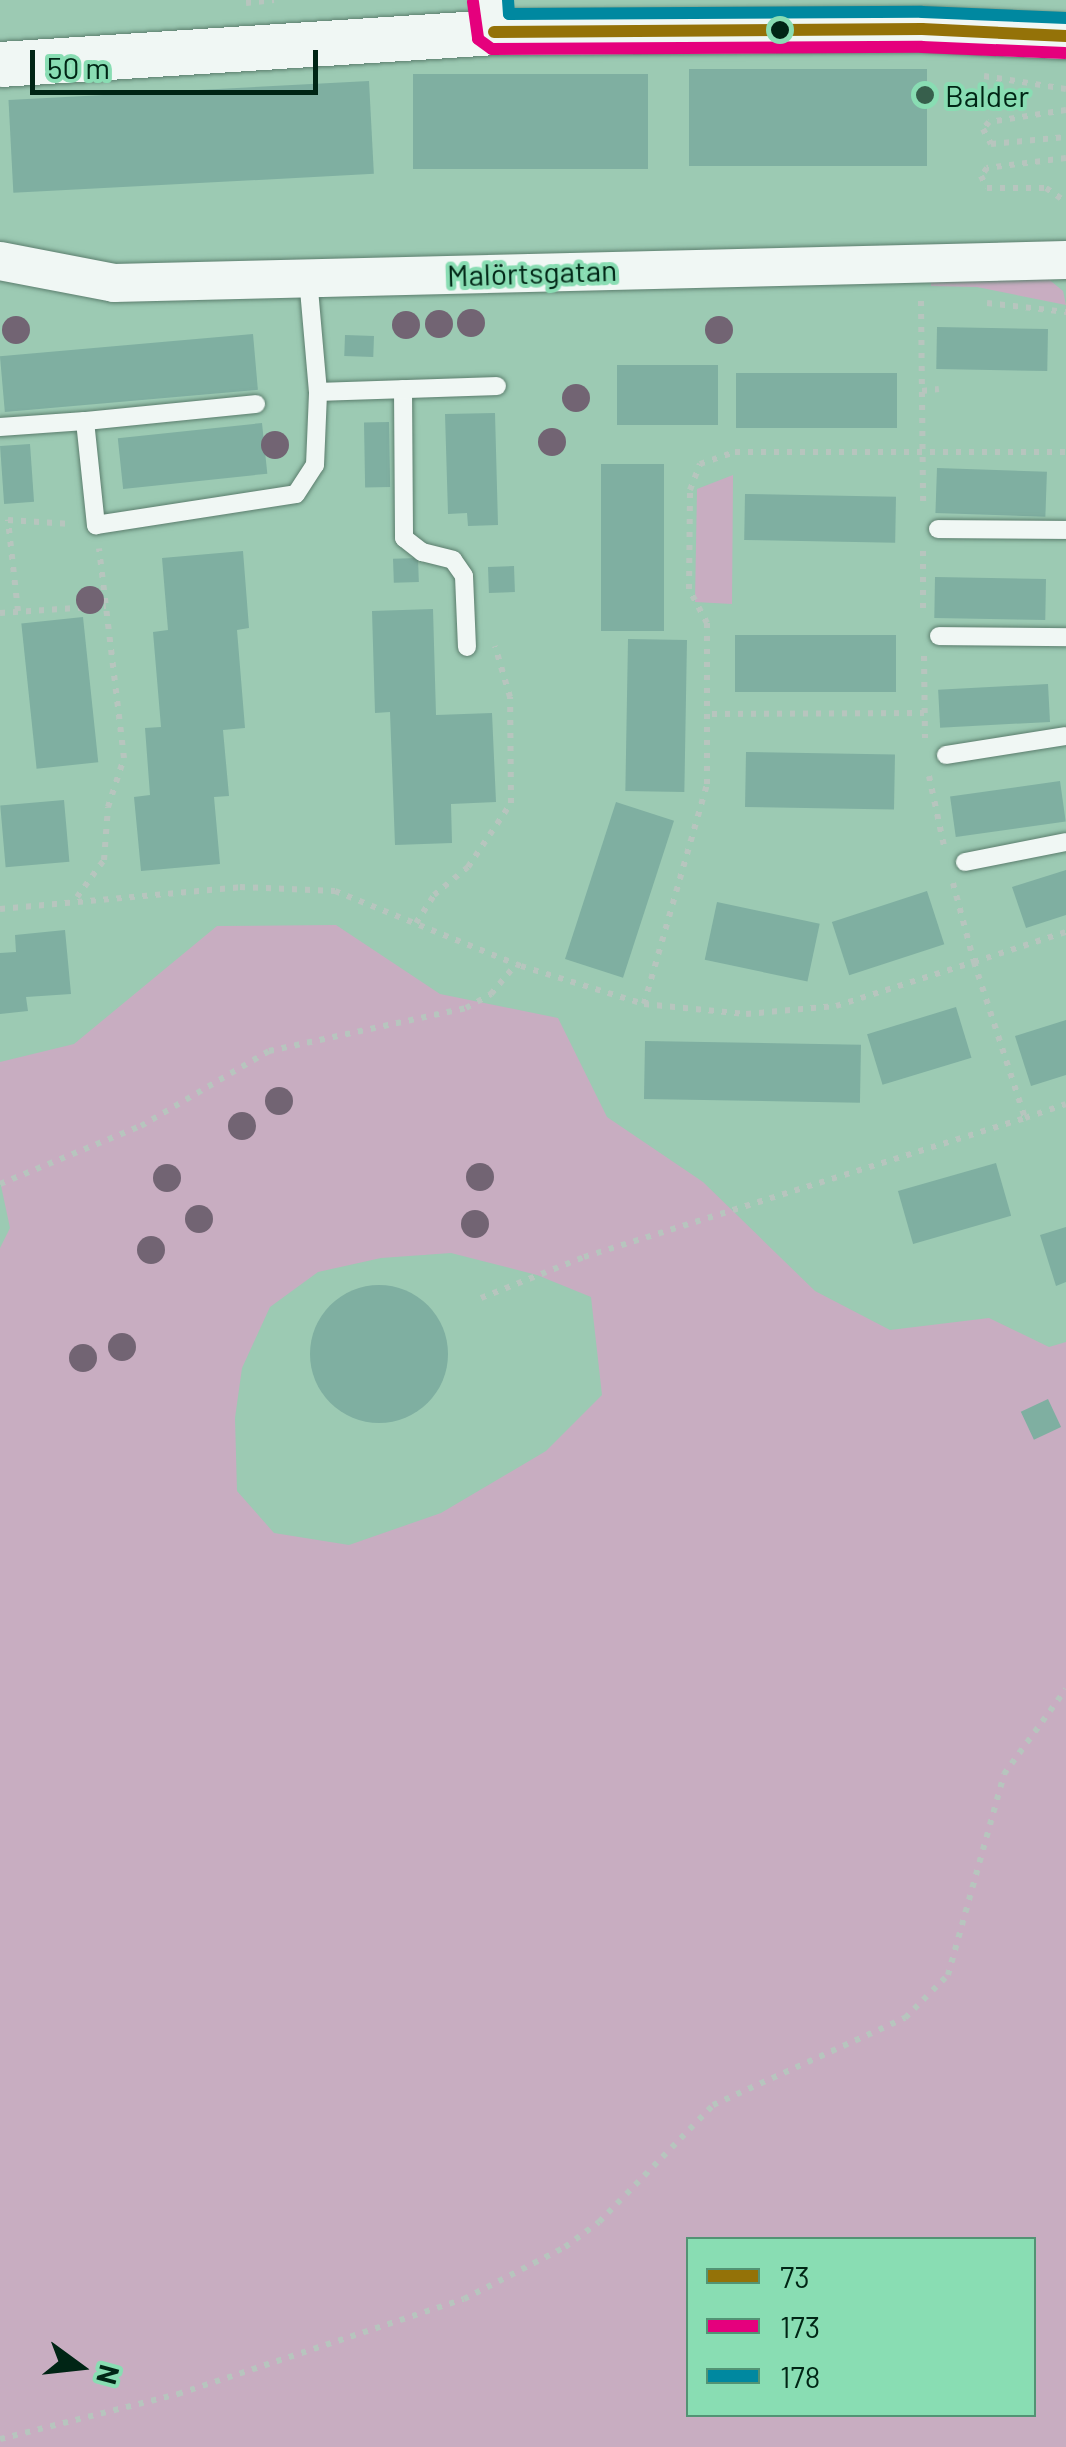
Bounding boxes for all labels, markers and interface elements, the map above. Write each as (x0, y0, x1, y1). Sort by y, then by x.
unlabelled marker (770, 20, 790, 40)
scale bar (35, 30, 322, 92)
text: 50 m (47, 49, 110, 85)
place label: Balder (945, 77, 1029, 113)
marker: Balder (914, 84, 936, 106)
street label: Malörtsgatan (446, 251, 618, 293)
legend (686, 2237, 1036, 2417)
text: 73 (780, 2258, 810, 2294)
text: 173 (780, 2308, 820, 2344)
north arrow (30, 2317, 130, 2417)
text: 178 (780, 2358, 820, 2394)
text: N (90, 2361, 128, 2388)

